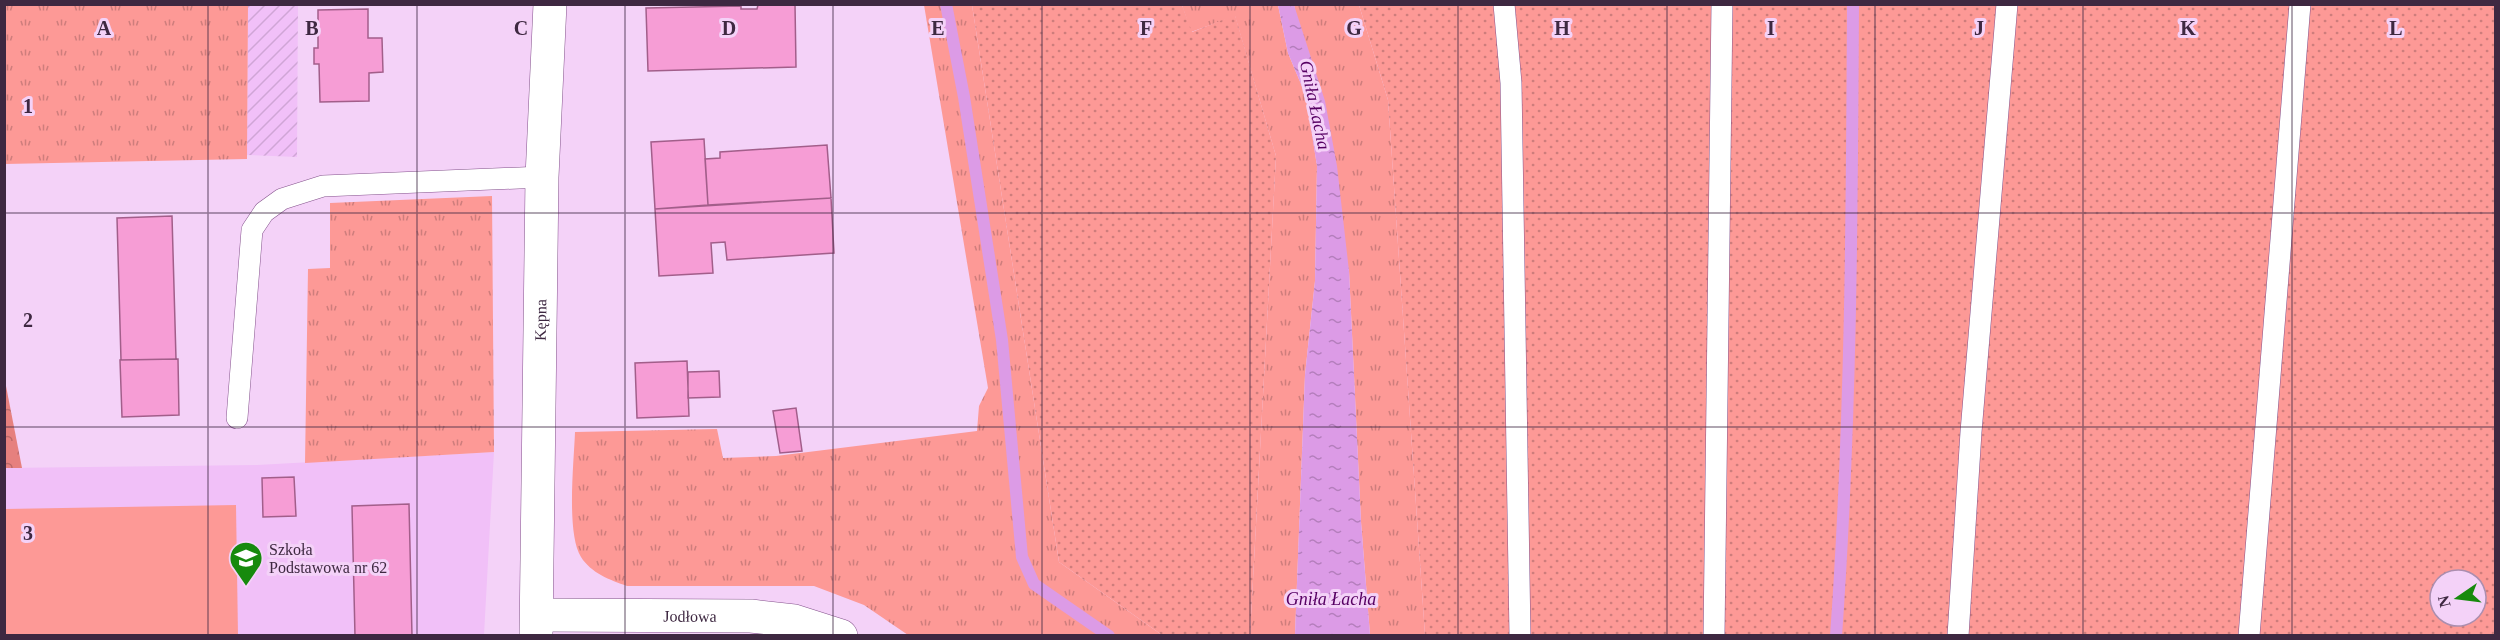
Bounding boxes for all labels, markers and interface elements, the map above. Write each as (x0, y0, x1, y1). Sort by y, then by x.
text: A (97, 17, 112, 39)
text: B (305, 17, 319, 39)
text: C (514, 17, 528, 39)
text: D (722, 17, 736, 39)
text: E (931, 17, 945, 39)
text: F (1140, 17, 1152, 39)
text: G (1346, 17, 1362, 39)
text: H (1554, 17, 1570, 39)
text: I (1767, 17, 1775, 39)
text: J (1974, 17, 1984, 39)
text: K (2180, 17, 2196, 39)
text: L (2389, 17, 2403, 39)
water label: Gniła Łacha (1296, 59, 1334, 151)
text: 1 (23, 95, 33, 117)
street label: Kępna (532, 299, 550, 341)
text: 2 (23, 309, 33, 331)
text: 3 (23, 522, 33, 544)
school or university icon: Szkoła Podstawowa nr 62 (228, 540, 264, 587)
place label: Szkoła Podstawowa nr 62 (269, 541, 387, 576)
north arrow (2428, 568, 2488, 628)
water label: Gniła Łacha (1286, 589, 1376, 609)
text: N (2434, 593, 2454, 609)
street label: Jodłowa (663, 608, 717, 625)

